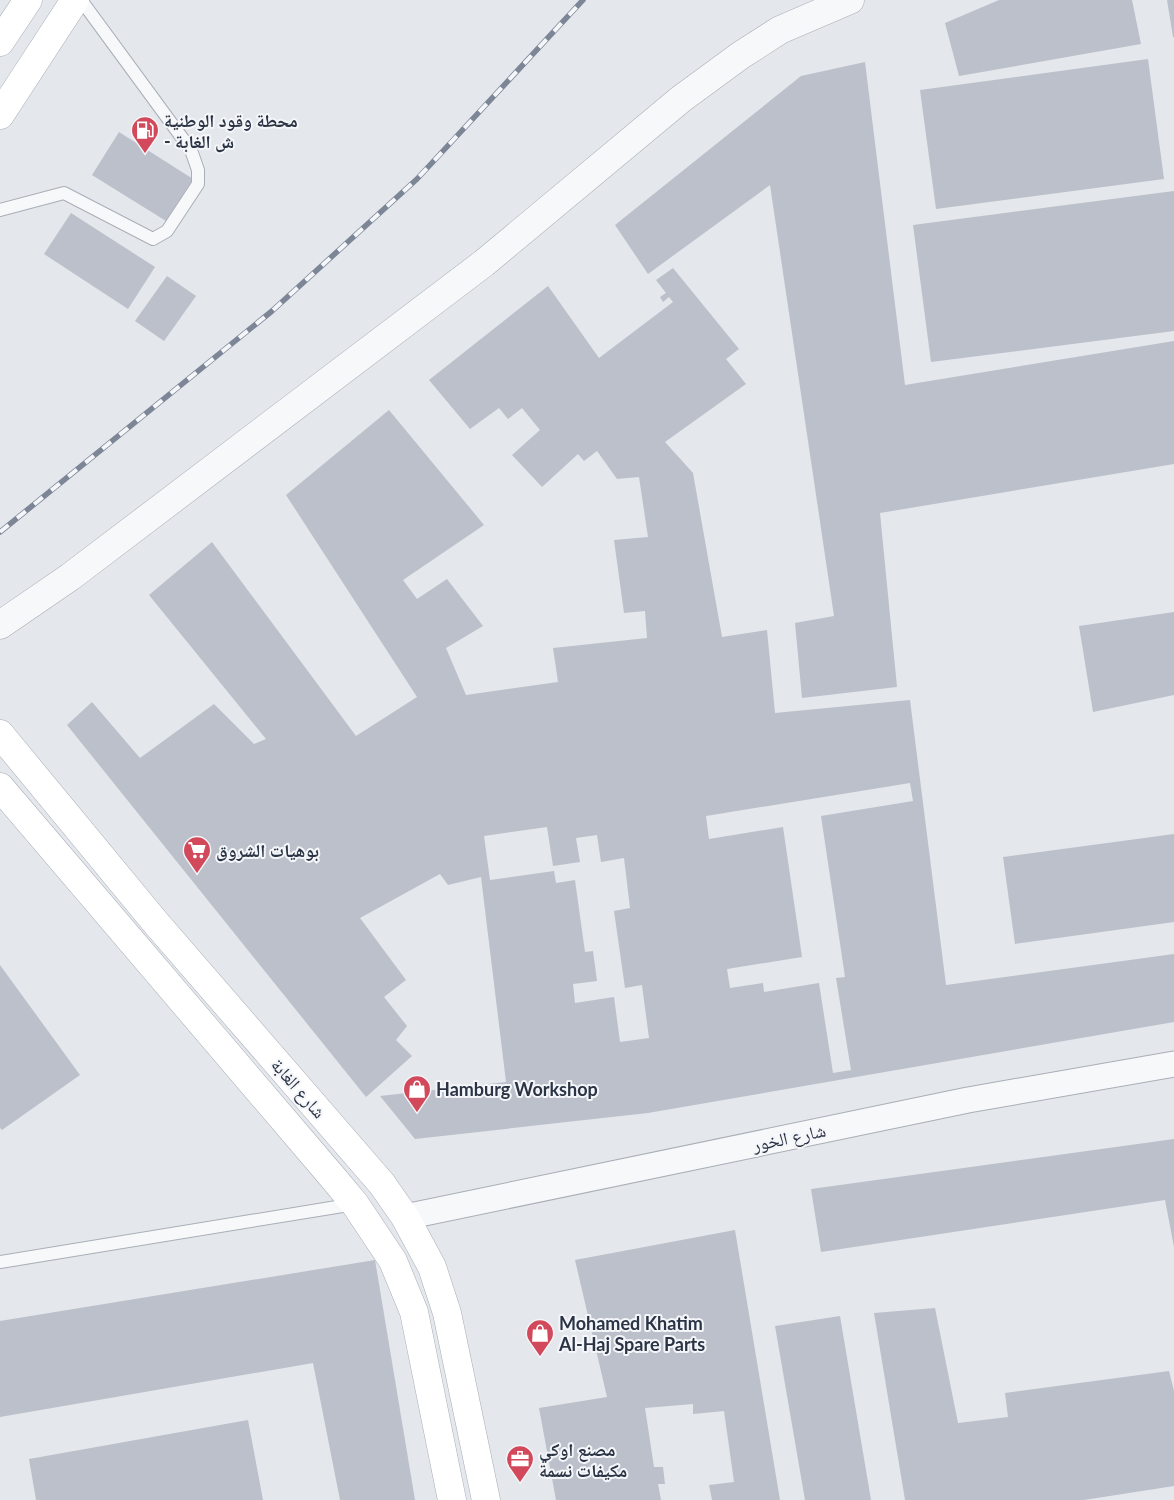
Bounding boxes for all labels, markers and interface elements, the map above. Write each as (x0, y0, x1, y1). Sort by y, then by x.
place label: محطة وقود الوطنية - ش الغابة (164, 109, 298, 153)
fuel station icon: محطة وقود الوطنية - ش الغابة (130, 115, 160, 154)
supermarket icon: بوهيات الشروق (182, 835, 212, 874)
place label: بوهيات الشروق (216, 839, 319, 862)
street label: شارع الغابة (266, 1054, 331, 1123)
shop icon: Hamburg Workshop (402, 1074, 432, 1113)
place label: Hamburg Workshop (436, 1078, 598, 1100)
street label: شارع الخور (749, 1119, 828, 1157)
place label: Mohamed Khatim Al-Haj Spare Parts (558, 1312, 705, 1355)
shop icon: Mohamed Khatim Al-Haj Spare Parts (525, 1318, 555, 1357)
place label: مصنع اوكي مكيفات نسمة (539, 1438, 627, 1481)
office icon: مصنع اوكي مكيفات نسمة (505, 1444, 535, 1483)

